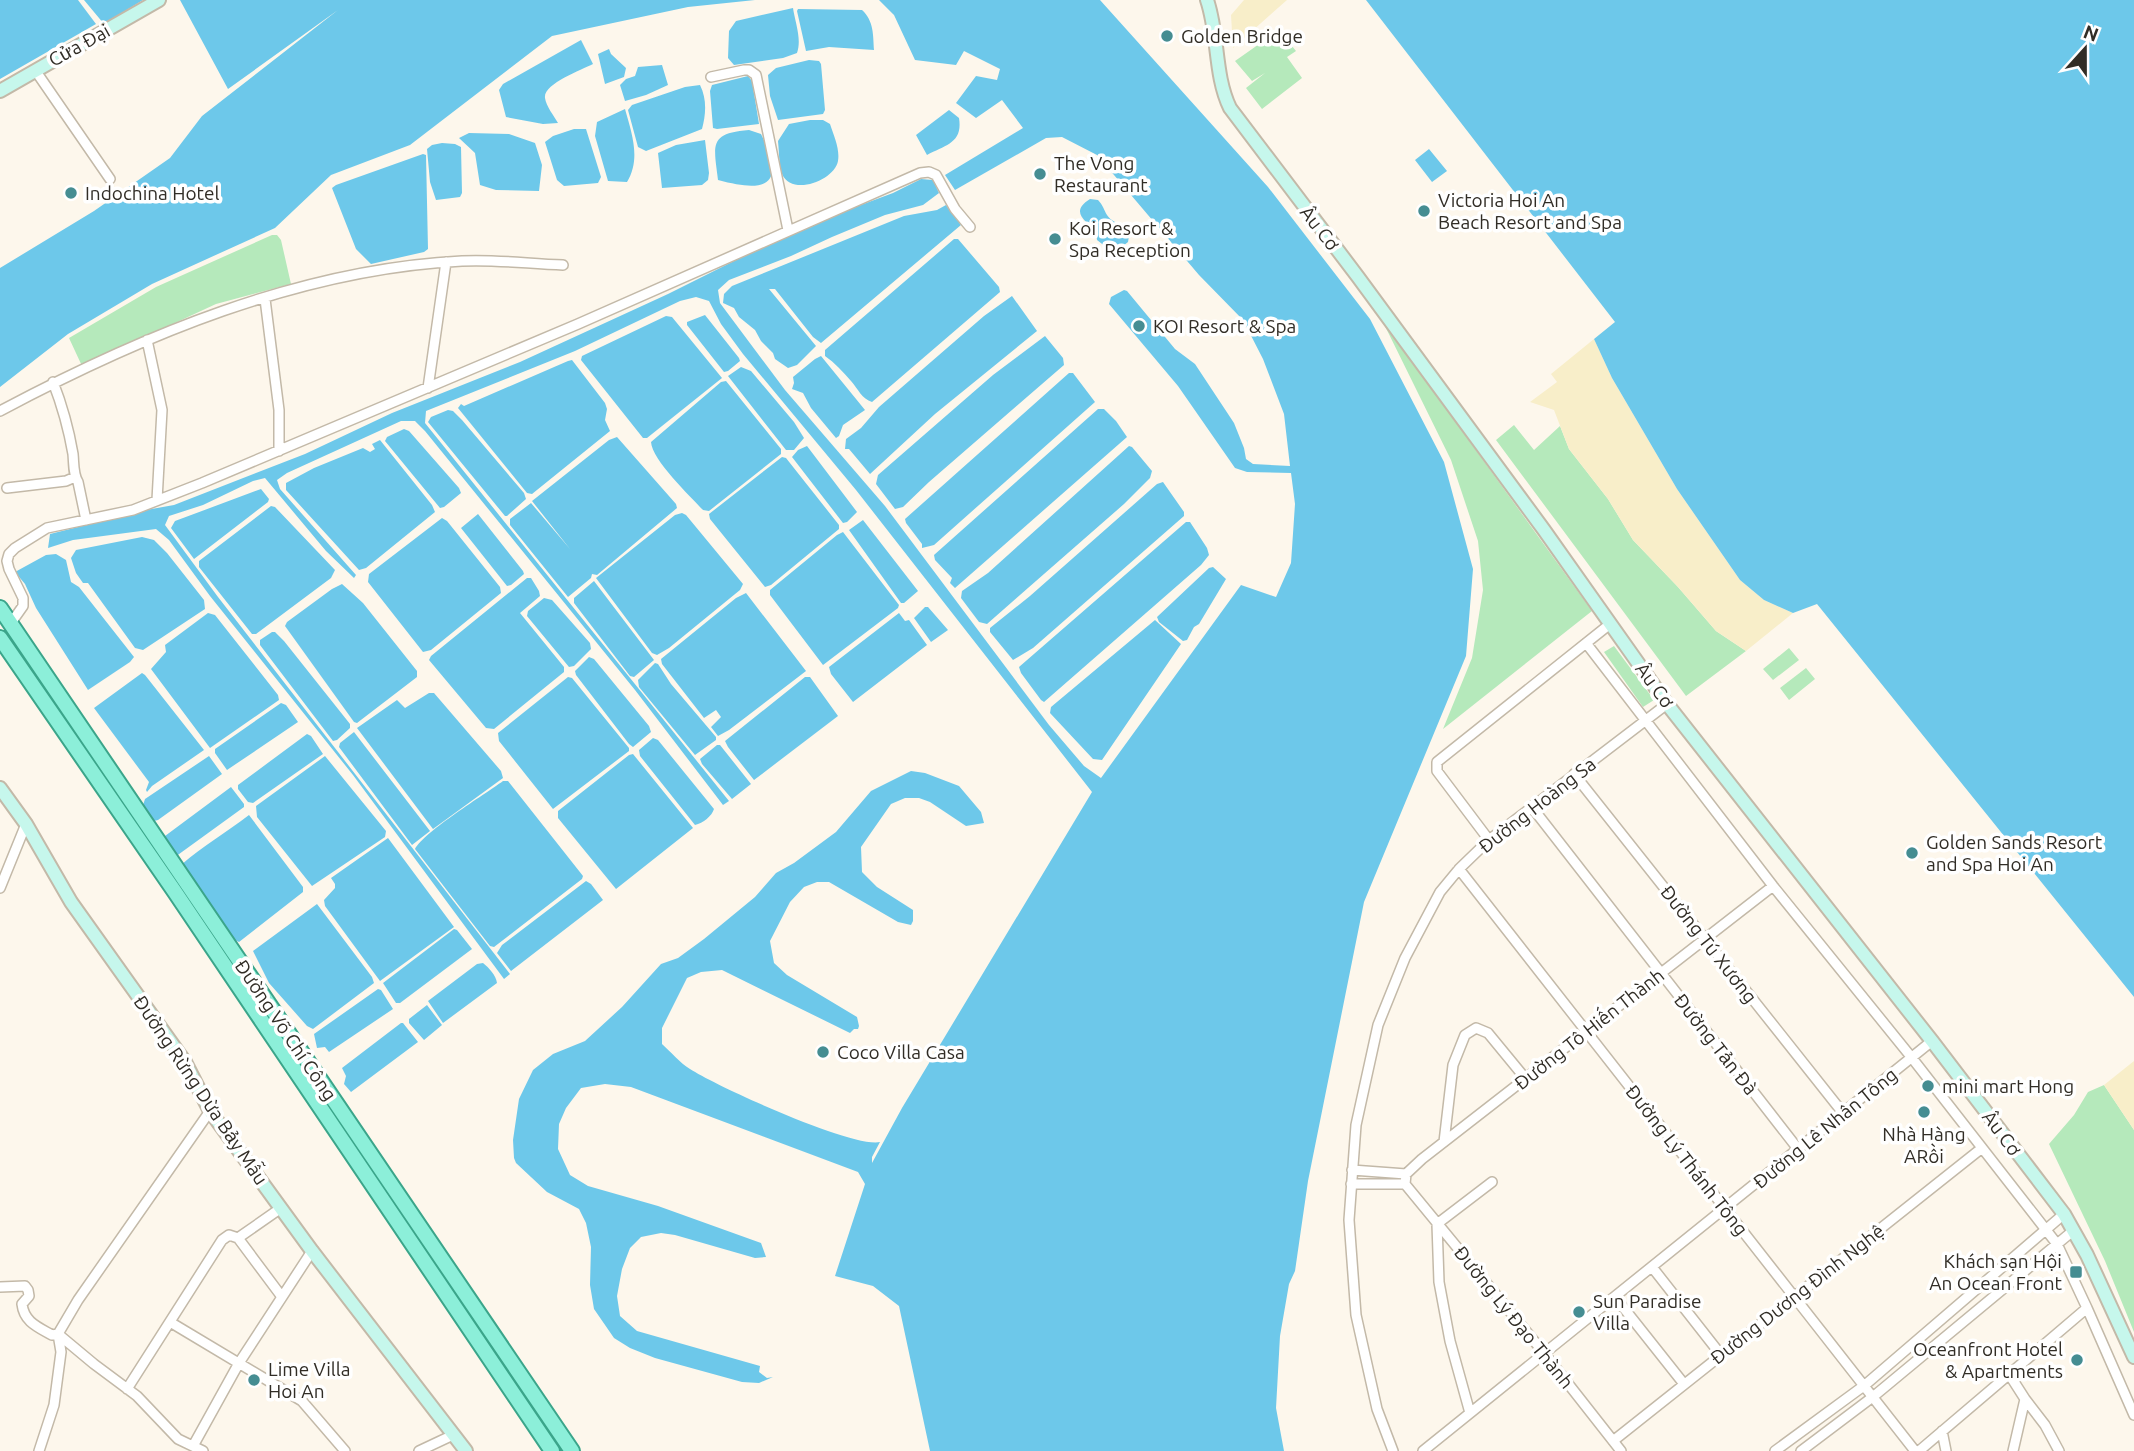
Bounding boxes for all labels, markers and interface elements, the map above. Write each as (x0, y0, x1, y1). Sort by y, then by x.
north arrow (2050, 14, 2120, 84)
street label: Cửa Đại (45, 19, 113, 71)
text: N (2081, 20, 2102, 46)
place label: Golden Bridge (1181, 25, 1303, 47)
marker: Golden Bridge (1159, 28, 1175, 44)
place label: The Vong Restaurant (1054, 152, 1148, 196)
marker: The Vong Restaurant (1032, 166, 1048, 182)
place label: Indochina Hotel (85, 182, 219, 204)
marker: Indochina Hotel (63, 185, 79, 201)
place label: Victoria Hoi An Beach Resort and Spa (1438, 189, 1622, 233)
street label: Âu Cơ (1296, 201, 1344, 255)
marker: Victoria Hoi An Beach Resort and Spa (1416, 203, 1432, 219)
place label: Koi Resort & Spa Reception (1069, 217, 1191, 261)
marker: Koi Resort & Spa Reception (1047, 231, 1063, 247)
place label: KOI Resort & Spa (1153, 315, 1296, 337)
marker: KOI Resort & Spa (1131, 318, 1147, 334)
street label: Âu Cơ (1631, 658, 1679, 712)
street label: Đường Hoàng Sa (1474, 753, 1600, 857)
place label: Golden Sands Resort and Spa Hoi An (1926, 831, 2103, 875)
marker: Golden Sands Resort and Spa Hoi An (1904, 845, 1920, 861)
street label: Đường Tú Xương (1656, 881, 1762, 1007)
street label: Đường Võ Chí Công (231, 955, 341, 1105)
street label: Đường Tô Hiến Thành (1509, 962, 1668, 1094)
street label: Đường Tản Đà (1670, 989, 1762, 1099)
street label: Đường Rừng Dừa Bảy Mẫu (129, 990, 274, 1189)
place label: Coco Villa Casa (837, 1041, 965, 1063)
marker: Coco Villa Casa (815, 1044, 831, 1060)
street label: Đường Lê Nhân Tông (1749, 1063, 1901, 1193)
place label: mini mart Hong (1942, 1075, 2074, 1097)
marker: mini mart Hong (1920, 1078, 1936, 1094)
street label: Đường Lý Thánh Tông (1621, 1080, 1753, 1240)
marker: Nhà Hàng ARồi (1916, 1104, 1932, 1120)
street label: Âu Cơ (1978, 1106, 2026, 1160)
place label: Nhà Hàng ARồi (1882, 1123, 1966, 1167)
street label: Đường Dương Đình Nghệ (1706, 1219, 1888, 1369)
street label: Đường Lý Đạo Thành (1450, 1241, 1578, 1393)
place label: Khách sạn Hội An Ocean Front (1929, 1250, 2063, 1294)
marker: Khách sạn Hội An Ocean Front (2068, 1264, 2084, 1280)
place label: Sun Paradise Villa (1593, 1290, 1701, 1334)
marker: Sun Paradise Villa (1571, 1304, 1587, 1320)
place label: Oceanfront Hotel & Apartments (1913, 1338, 2063, 1382)
marker: Oceanfront Hotel & Apartments (2069, 1352, 2085, 1368)
place label: Lime Villa Hoi An (268, 1358, 351, 1402)
marker: Lime Villa Hoi An (246, 1372, 262, 1388)

